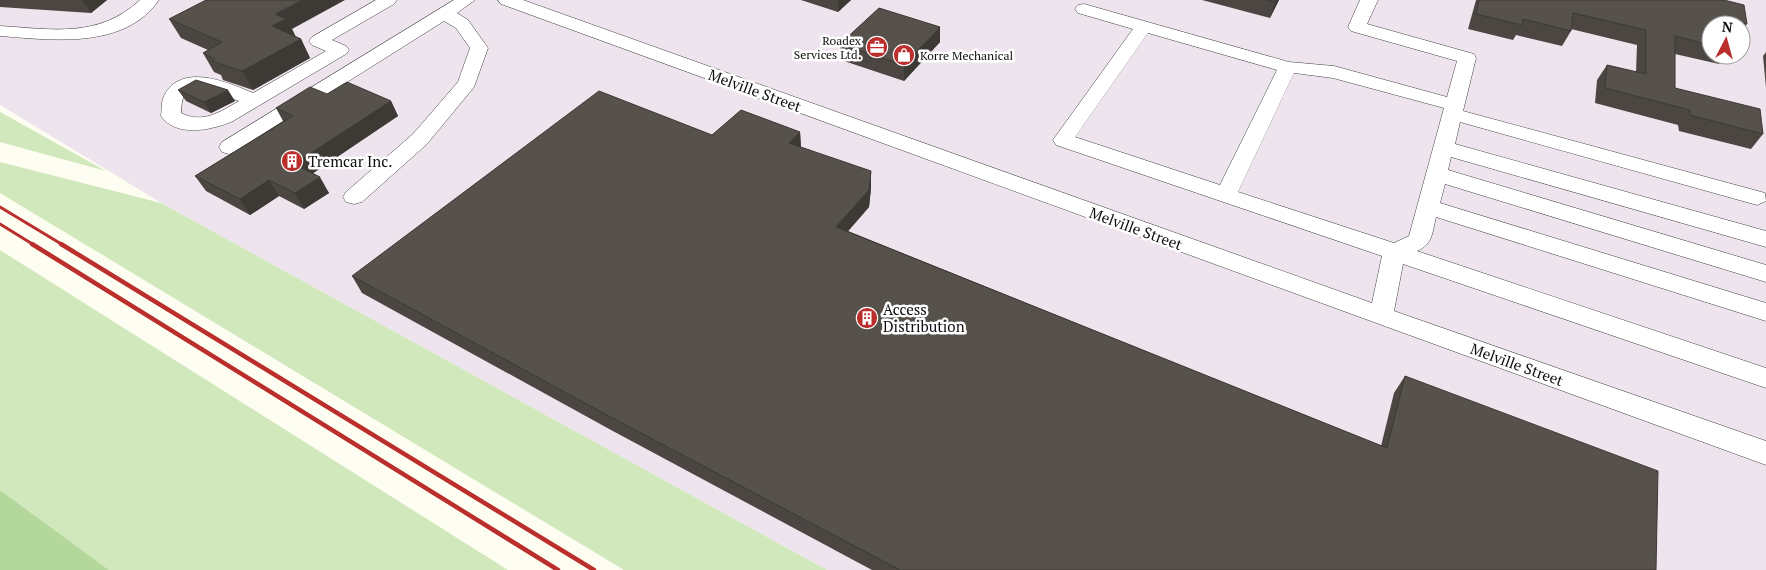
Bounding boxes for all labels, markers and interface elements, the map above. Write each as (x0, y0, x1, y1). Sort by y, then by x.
north arrow (1701, 15, 1751, 65)
text: N (1721, 17, 1734, 37)
place label: Roadex Services Ltd. (794, 33, 862, 62)
office icon: Roadex Services Ltd. (865, 35, 889, 59)
shop icon: Korre Mechanical (892, 43, 916, 67)
place label: Korre Mechanical (920, 48, 1014, 63)
street label: Melville Street (706, 64, 805, 116)
building icon: Tremcar Inc. (280, 149, 304, 173)
place label: Tremcar Inc. (308, 151, 392, 171)
street label: Melville Street (1087, 202, 1186, 254)
place label: Access Distribution (883, 299, 965, 336)
building icon: Access Distribution (855, 306, 879, 330)
street label: Melville Street (1468, 338, 1567, 390)

